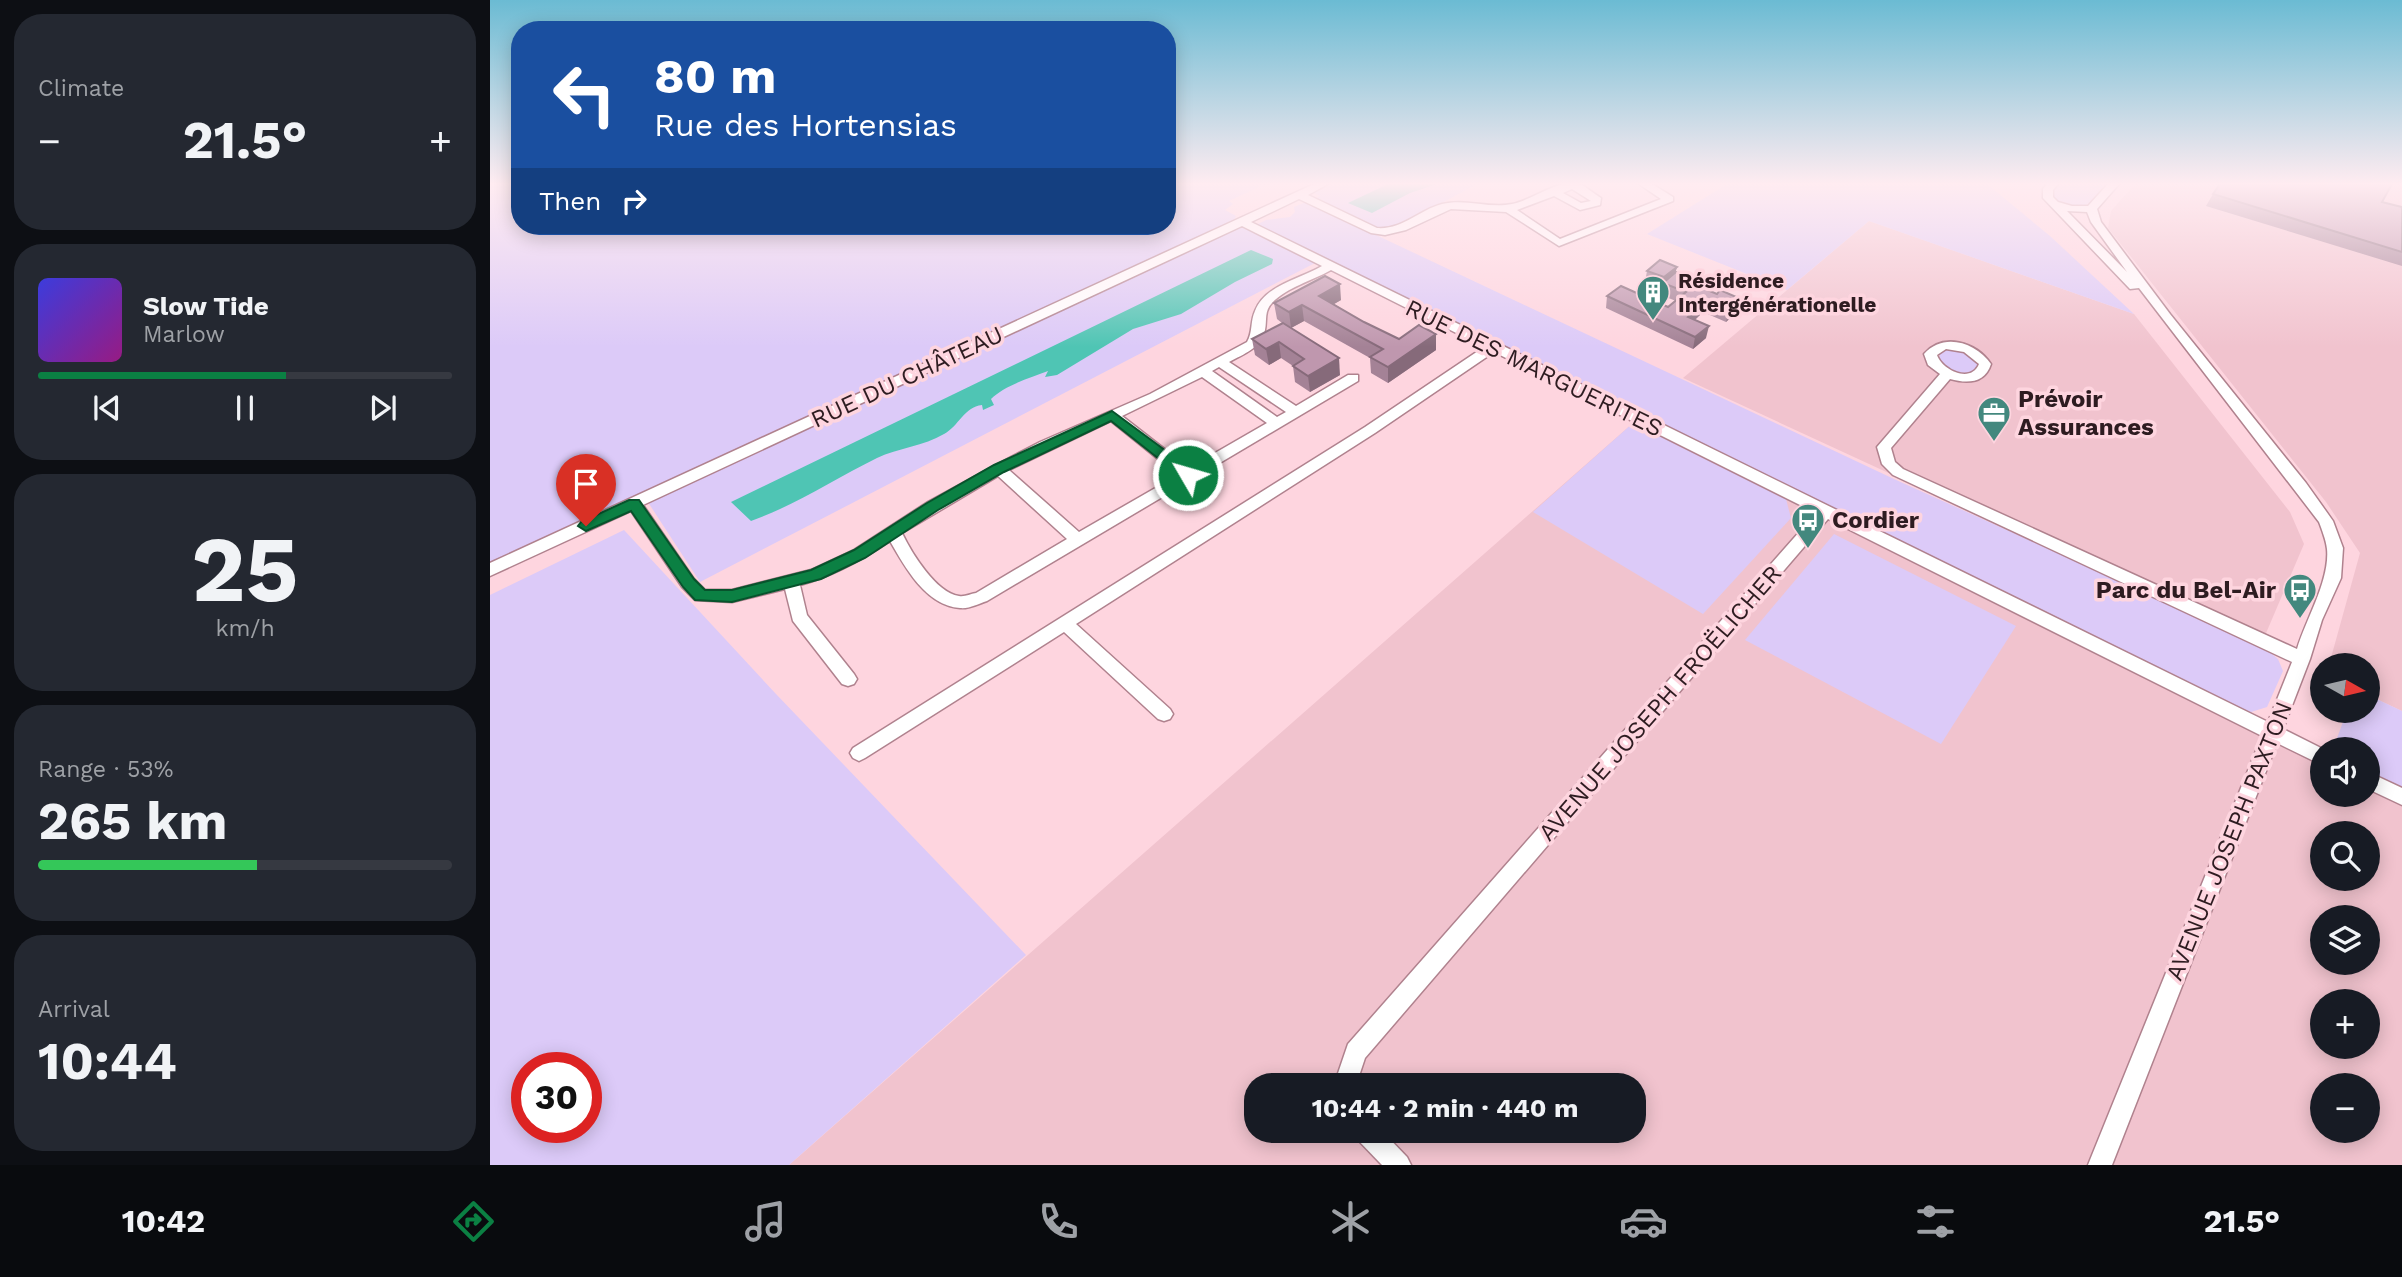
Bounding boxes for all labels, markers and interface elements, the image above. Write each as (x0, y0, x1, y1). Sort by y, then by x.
text: 80 m (654, 47, 776, 105)
icon: left (539, 49, 630, 140)
text: Climate (38, 75, 124, 102)
text: Rue des Hortensias (654, 106, 957, 144)
text: 21.5° (183, 110, 307, 171)
text: − (38, 119, 61, 163)
text: + (429, 119, 452, 163)
icon: right (615, 182, 653, 220)
text: Then (539, 186, 601, 216)
place label: Résidence Intergénérationelle (1678, 268, 1876, 317)
building icon: Résidence Intergénérationelle (1634, 273, 1672, 322)
text: Slow Tide (143, 291, 269, 321)
street label: RUE DES MARGUERITES (1401, 293, 1667, 443)
street label: RUE DU CHÂTEAU (806, 320, 1008, 434)
text: Marlow (143, 321, 225, 348)
place label: Prévoir Assurances (2018, 385, 2154, 441)
icon: previous (88, 389, 126, 427)
icon: pause (226, 389, 264, 427)
icon: next (364, 389, 402, 427)
office icon: Prévoir Assurances (1975, 394, 2013, 443)
position arrow (1151, 438, 1225, 512)
pin (556, 454, 616, 526)
icon: arrive (567, 465, 605, 503)
bus stop icon: Cordier (1789, 501, 1827, 550)
place label: Cordier (1832, 506, 1920, 534)
text: 25 (191, 516, 299, 623)
street label: AVENUE JOSEPH FROËLICHER (1533, 559, 1787, 847)
bus stop icon: Parc du Bel-Air (2281, 571, 2319, 620)
place label: Parc du Bel-Air (2096, 576, 2277, 604)
text: km/h (215, 615, 275, 642)
north arrow (2310, 653, 2380, 723)
map controls (2310, 653, 2380, 1143)
street label: AVENUE JOSEPH PAXTON (2160, 697, 2298, 985)
button: sound (2310, 737, 2380, 807)
text: Range · 53% (38, 756, 173, 783)
text: 265 km (38, 791, 228, 852)
button: search (2310, 821, 2380, 891)
button: layers (2310, 905, 2380, 975)
button: + (2310, 989, 2380, 1059)
text: Arrival (38, 996, 110, 1023)
text: 10:44 (38, 1031, 177, 1092)
speed limit sign: 30 (511, 1052, 602, 1143)
button: − (2310, 1073, 2380, 1143)
text: 10:44 · 2 min · 440 m (1312, 1093, 1578, 1123)
icon: directions (449, 1197, 498, 1246)
icon: music (741, 1197, 790, 1246)
icon: phone (1034, 1197, 1083, 1246)
icon: climate (1326, 1197, 1375, 1246)
icon: car (1619, 1197, 1668, 1246)
icon: filters (1911, 1197, 1960, 1246)
text: 10:42 (122, 1202, 205, 1240)
text: 21.5° (2204, 1202, 2280, 1240)

